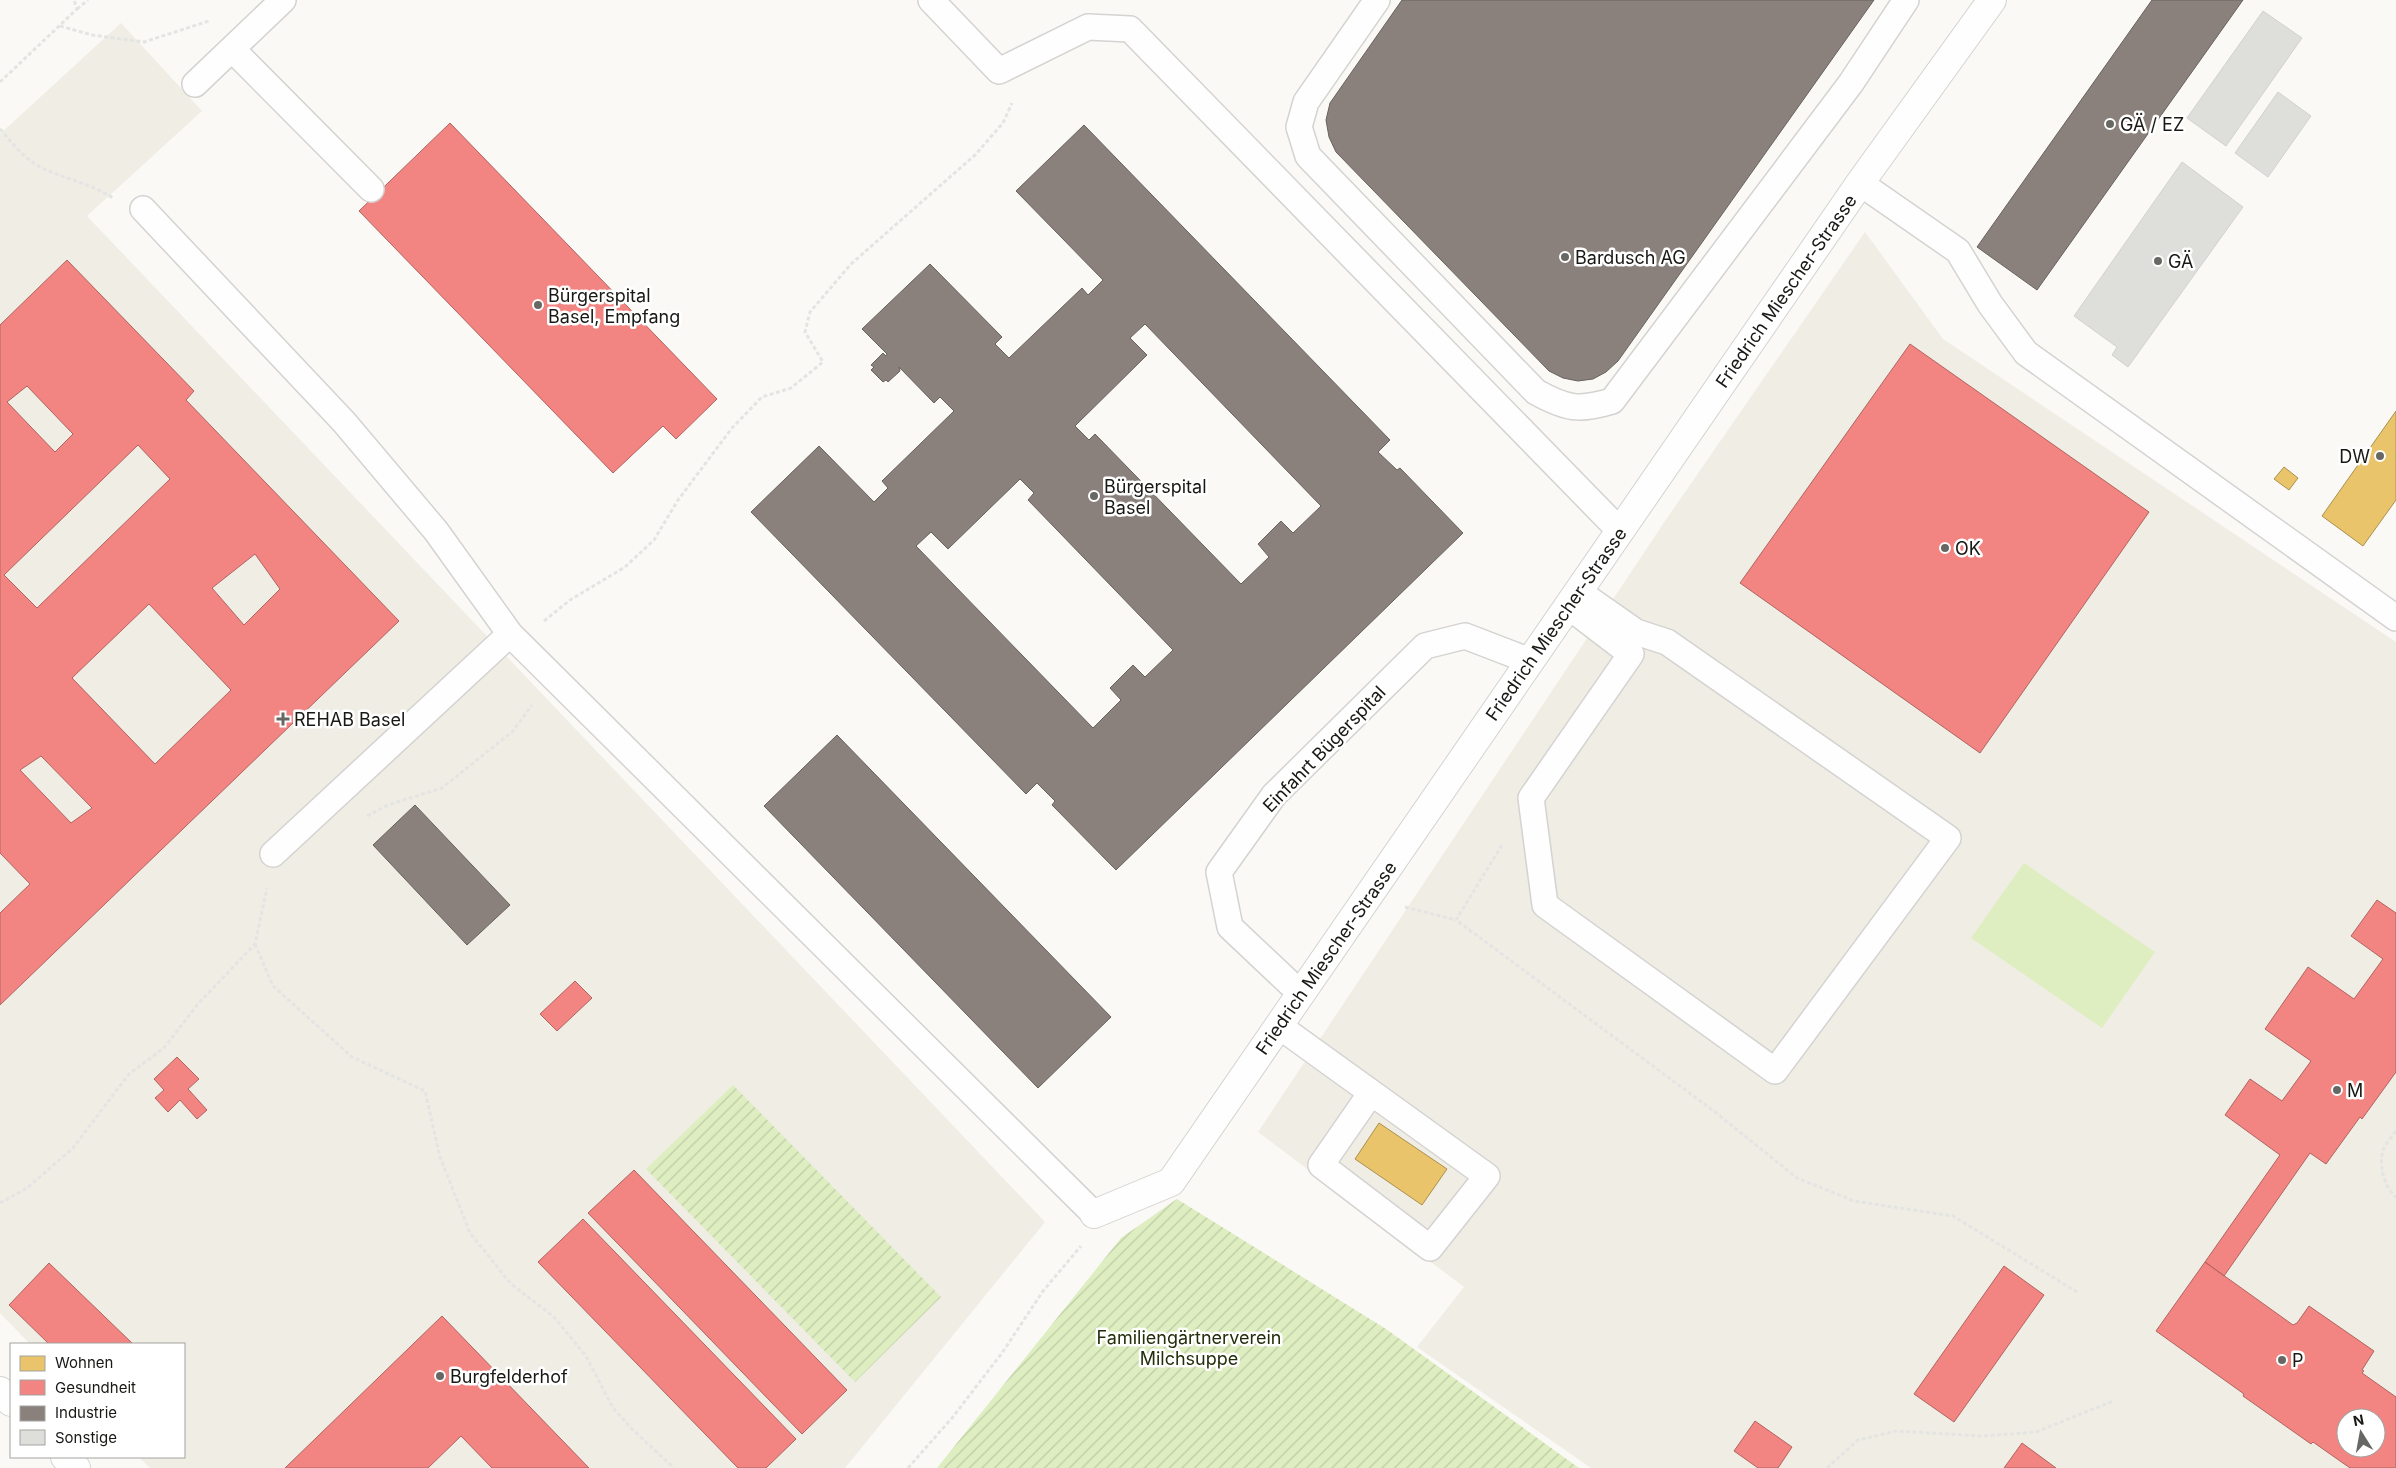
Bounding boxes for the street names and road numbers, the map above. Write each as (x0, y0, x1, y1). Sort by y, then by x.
street label: Friedrich Miescher-Strasse (1711, 191, 1861, 391)
street label: Friedrich Miescher-Strasse (1481, 524, 1631, 724)
street label: Einfahrt Bügerspital (1258, 682, 1390, 816)
street label: Friedrich Miescher-Strasse (1251, 858, 1401, 1058)

